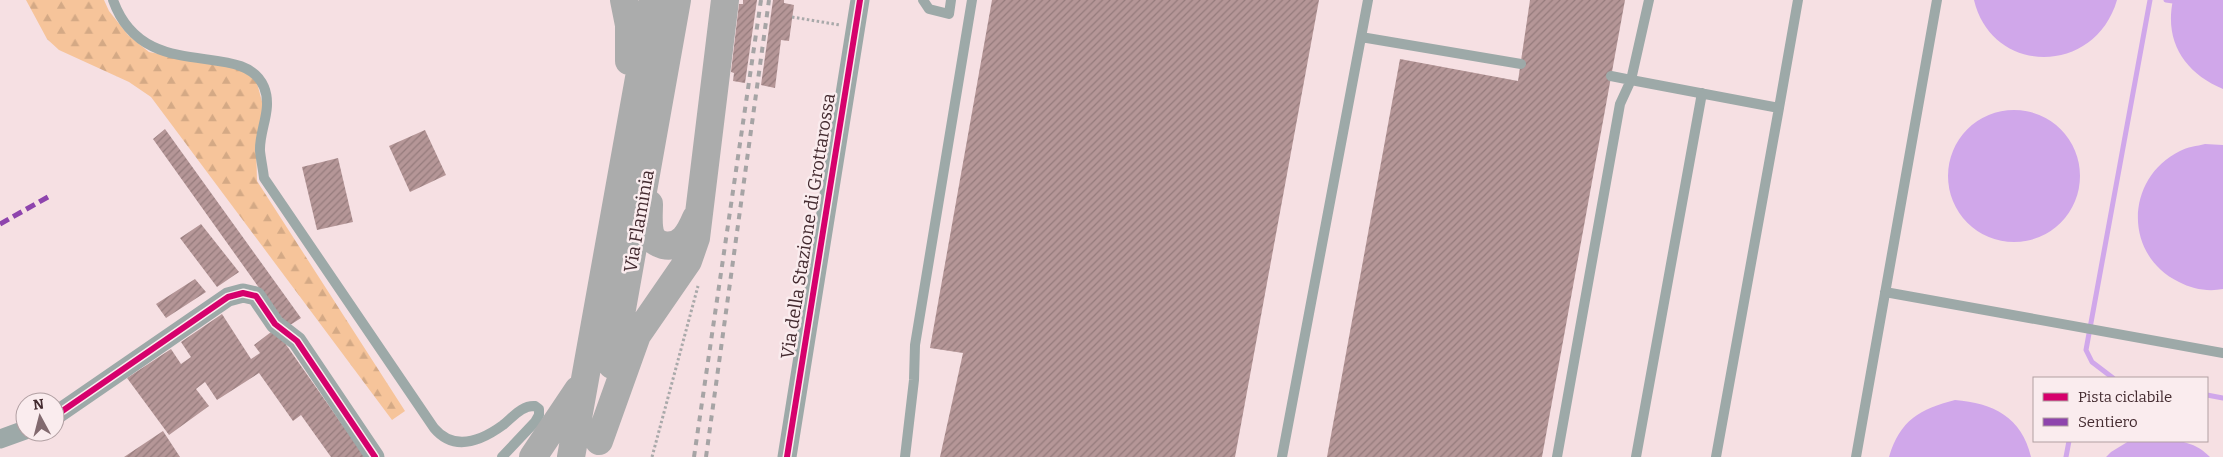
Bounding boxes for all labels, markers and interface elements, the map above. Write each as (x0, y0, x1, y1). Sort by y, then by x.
street label: Via della Stazione di Grottarossa (776, 91, 840, 360)
street label: Via Flaminia (619, 168, 659, 274)
legend (2033, 377, 2208, 442)
text: Pista ciclabile (2078, 388, 2172, 406)
north arrow (15, 392, 65, 442)
text: N (32, 395, 45, 414)
text: Sentiero (2078, 413, 2138, 431)

